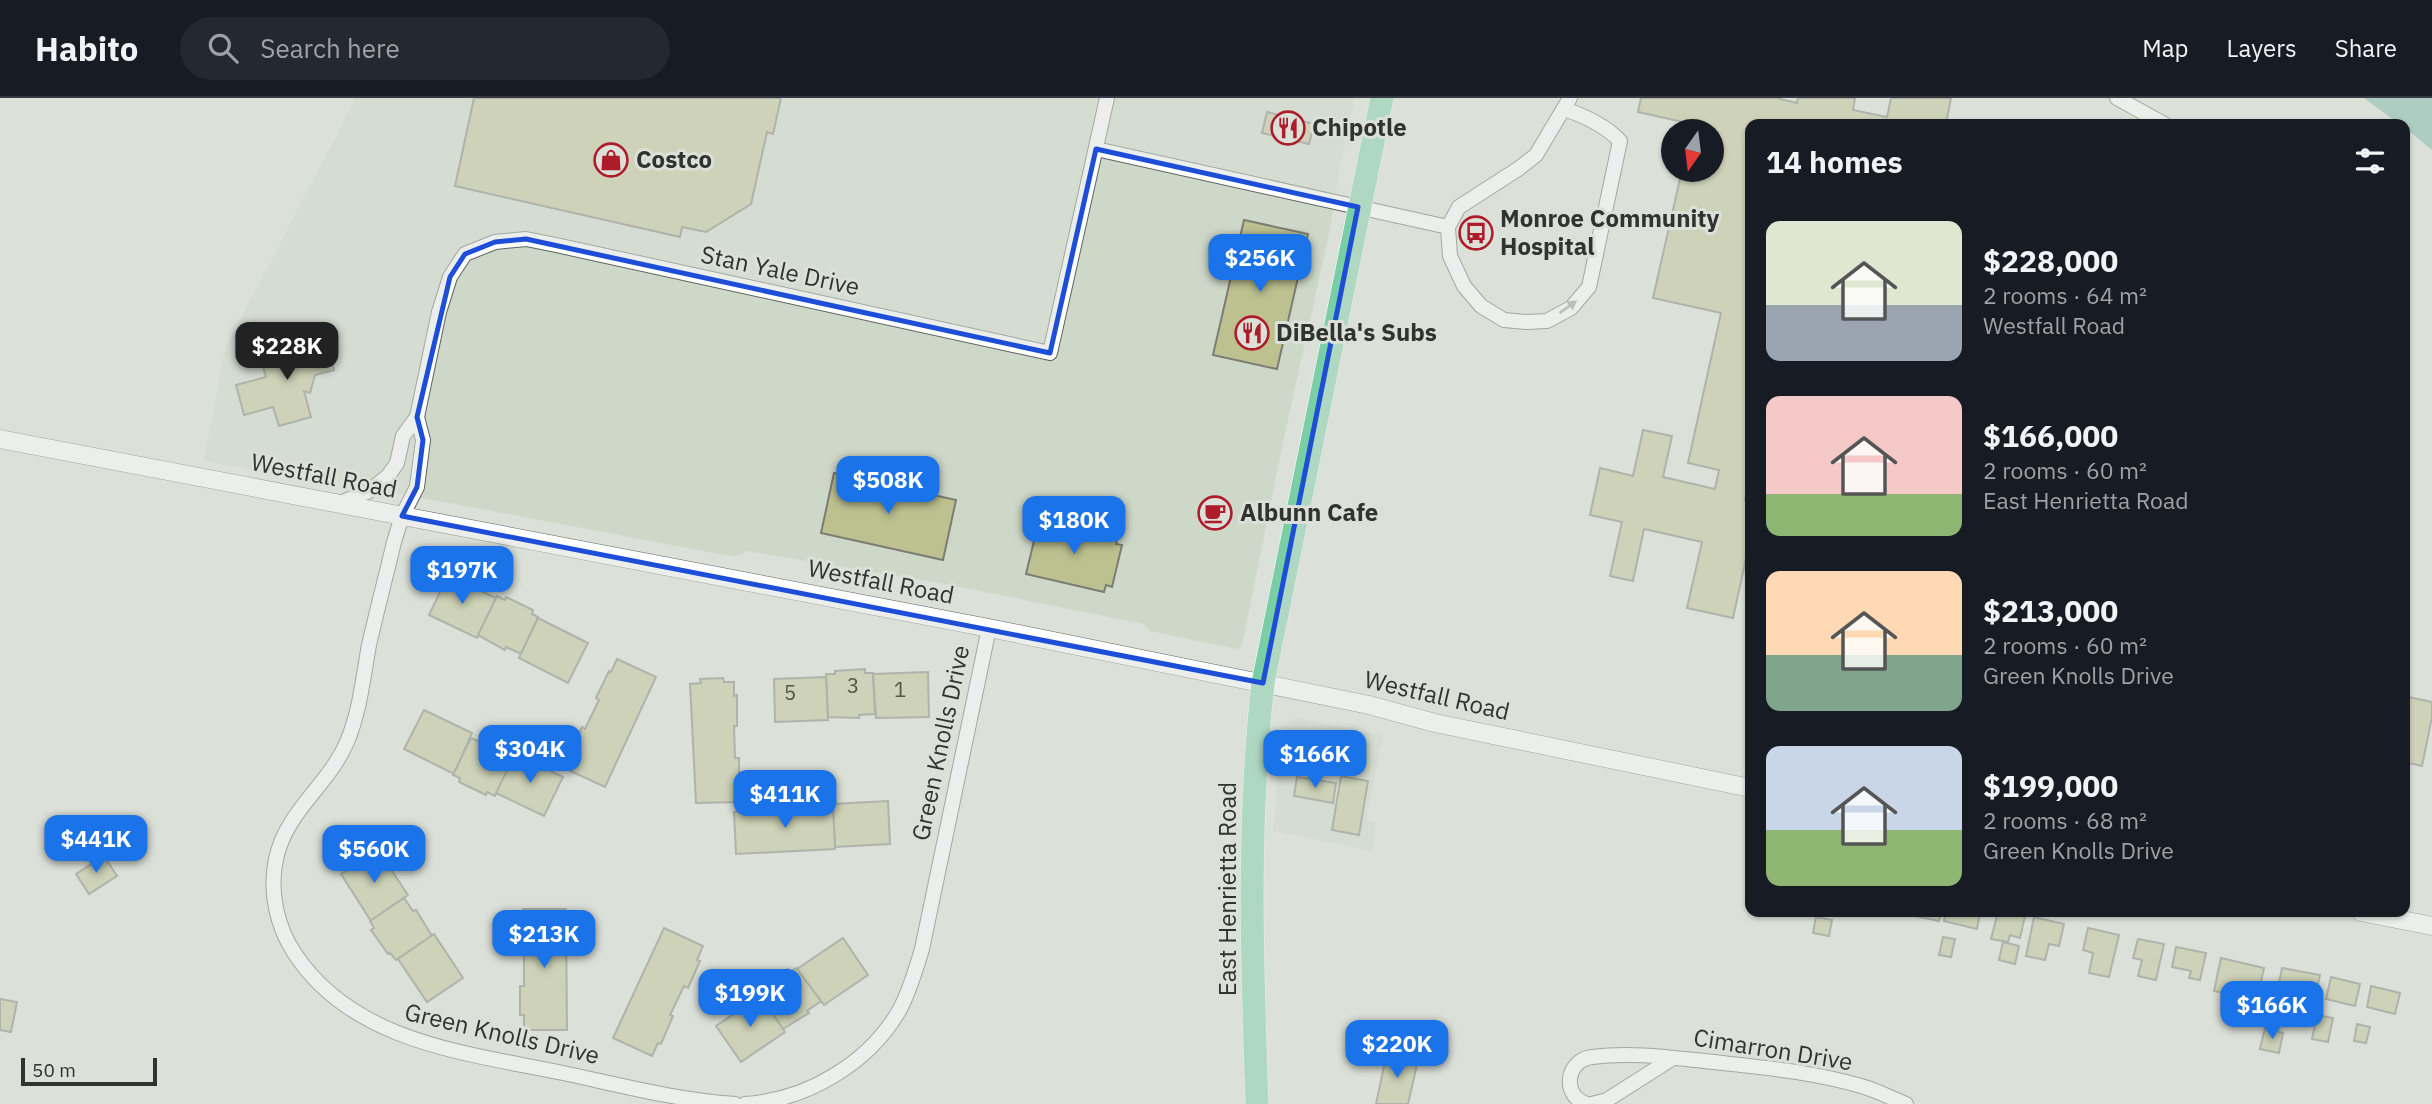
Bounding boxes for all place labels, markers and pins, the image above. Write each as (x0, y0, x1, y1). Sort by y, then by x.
restaurant icon: Chipotle (1269, 109, 1307, 147)
place label: Chipotle (1312, 111, 1407, 143)
shop icon: Costco (592, 141, 630, 179)
place label: Costco (636, 143, 712, 175)
place label: Monroe Community Hospital (1500, 202, 1719, 262)
bus stop icon: Monroe Community Hospital (1457, 214, 1495, 252)
pin: $256K (1211, 234, 1309, 294)
restaurant icon: DiBella's Subs (1233, 314, 1271, 352)
place label: DiBella's Subs (1276, 316, 1437, 348)
pin: $228K (238, 322, 336, 382)
pin: $508K (839, 456, 937, 516)
cafe icon: Albunn Cafe (1196, 494, 1234, 532)
pin: $180K (1025, 496, 1123, 556)
place label: Albunn Cafe (1240, 496, 1378, 528)
pin: $197K (413, 546, 511, 606)
pin: $304K (481, 726, 579, 785)
pin: $166K (1266, 730, 1364, 790)
pin: $411K (736, 770, 834, 830)
pin: $441K (47, 816, 145, 875)
pin: $560K (325, 826, 423, 885)
pin: $213K (495, 910, 593, 970)
pin: $199K (701, 970, 799, 1029)
pin: $166K (2223, 982, 2321, 1041)
pin: $220K (1348, 1020, 1446, 1080)

